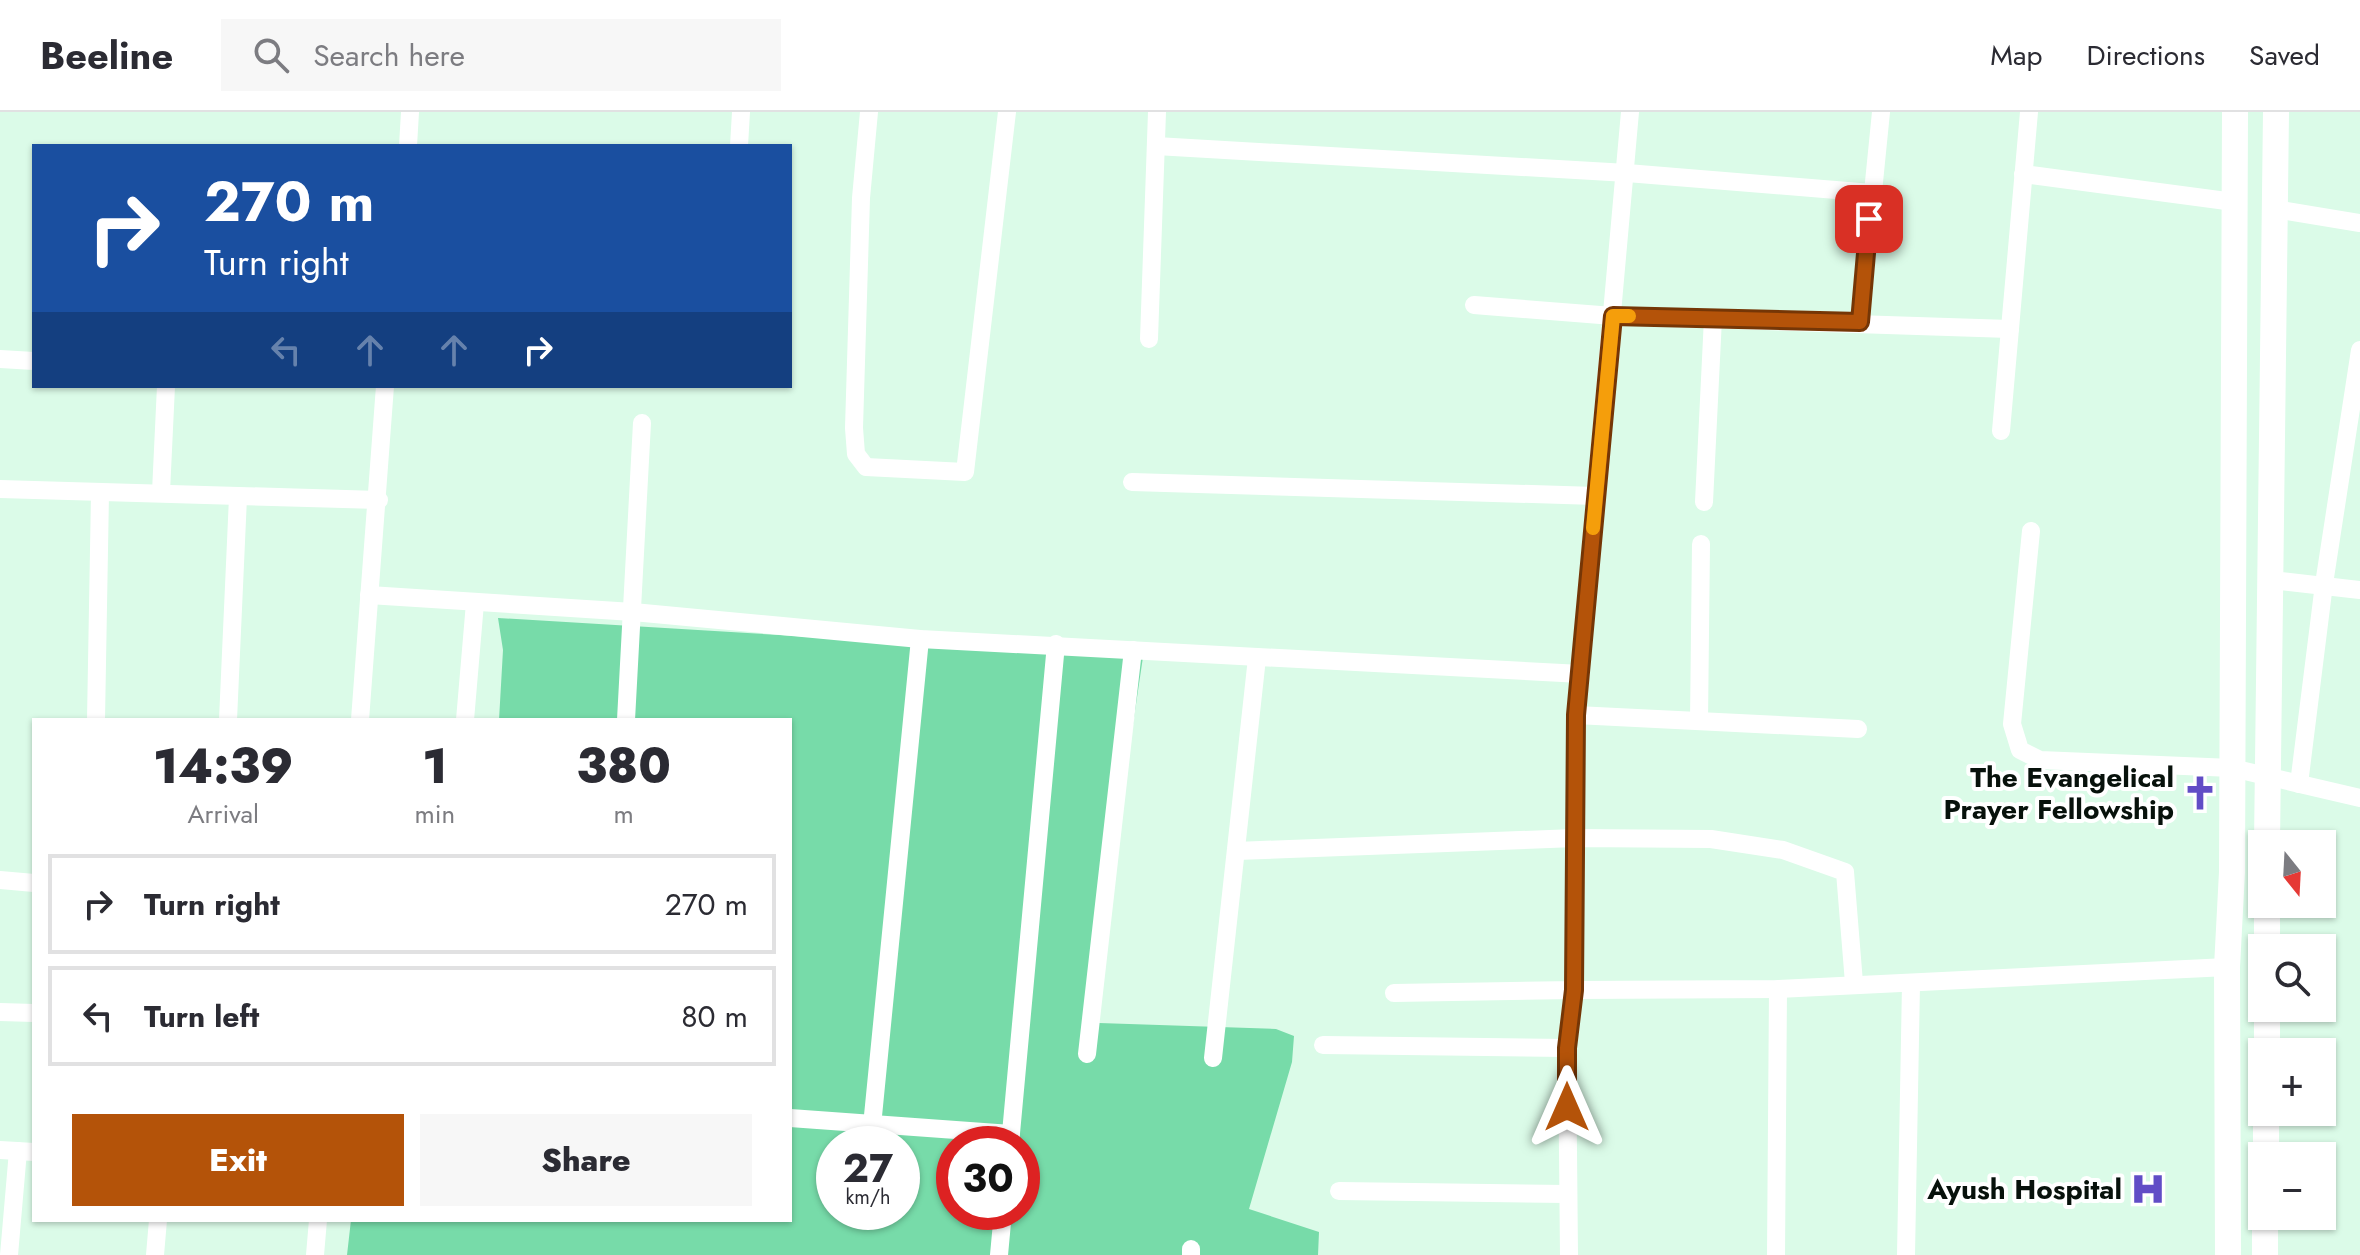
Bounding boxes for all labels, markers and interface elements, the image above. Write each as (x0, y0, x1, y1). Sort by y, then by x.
search box (221, 19, 781, 91)
text: Beeline (40, 28, 173, 83)
icon: search (249, 33, 293, 77)
text: Search here (313, 34, 465, 77)
text: Map (1990, 35, 2042, 76)
text: Directions (2086, 35, 2205, 76)
text: Saved (2249, 35, 2320, 76)
text: 270 m (204, 161, 374, 242)
icon: right (72, 176, 176, 280)
pin (1835, 185, 1903, 253)
icon: arrive (1847, 197, 1891, 241)
text: Turn right (204, 236, 349, 288)
icon: left (264, 328, 308, 372)
icon: ahead (348, 328, 392, 372)
icon: ahead (432, 328, 476, 372)
icon: right (516, 328, 560, 372)
text: 14:39 (153, 732, 294, 801)
text: 1 (422, 732, 448, 801)
text: 380 (576, 732, 671, 801)
place label: The Evangelical Prayer Fellowship (1944, 757, 2174, 830)
church icon: The Evangelical Prayer Fellowship (2181, 774, 2219, 812)
text: Arrival (187, 795, 259, 833)
text: min (415, 795, 455, 833)
text: m (613, 795, 634, 833)
north arrow (2248, 830, 2336, 918)
map controls (2248, 830, 2336, 1230)
icon: right (76, 882, 120, 926)
text: Turn right (144, 883, 280, 926)
text: 270 m (665, 883, 748, 926)
button: search (2248, 934, 2336, 1022)
icon: left (76, 994, 120, 1038)
text: Turn left (144, 995, 259, 1038)
text: 80 m (681, 995, 748, 1038)
button: + (2248, 1038, 2336, 1126)
position arrow (1525, 1065, 1609, 1149)
button: Exit (72, 1114, 404, 1206)
button: Share (420, 1114, 752, 1206)
speed limit sign: 30 (936, 1126, 1040, 1230)
text: 27 (843, 1139, 893, 1197)
button: − (2248, 1142, 2336, 1230)
place label: Ayush Hospital (1926, 1169, 2122, 1210)
hospital icon: Ayush Hospital (2129, 1170, 2167, 1208)
text: km/h (845, 1183, 891, 1212)

